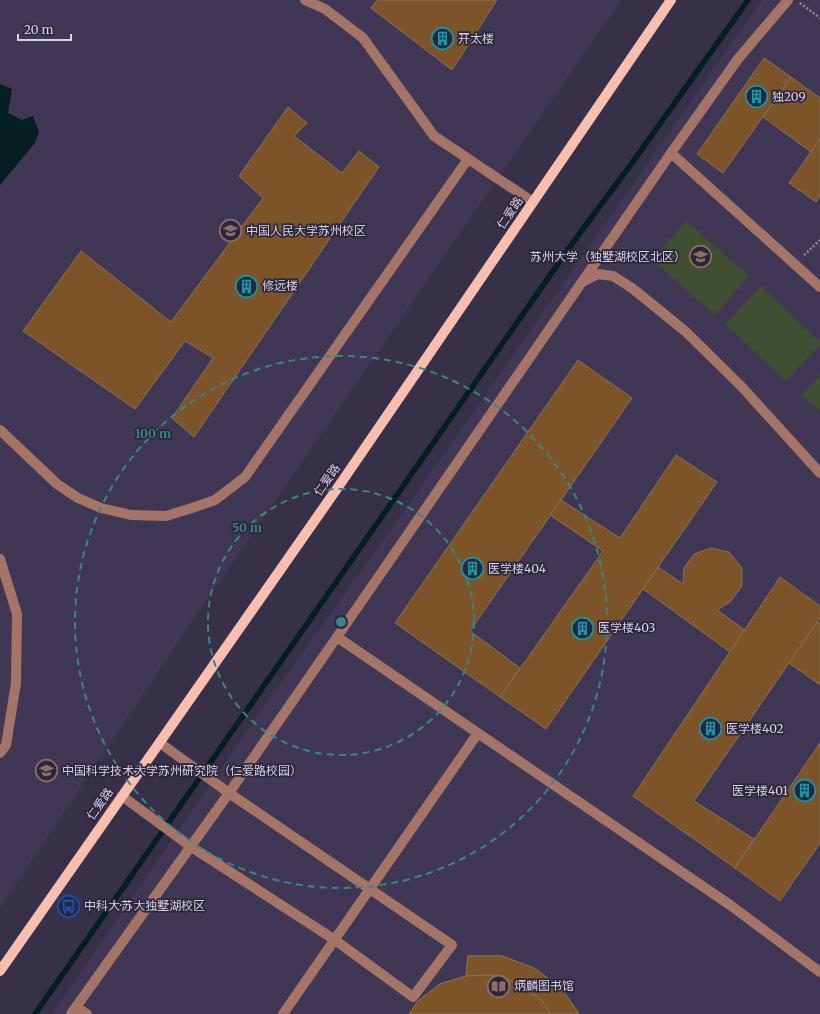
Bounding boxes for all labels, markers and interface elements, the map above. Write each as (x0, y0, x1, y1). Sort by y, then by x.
scale bar (18, 16, 71, 42)
text: 20 m (24, 22, 53, 37)
building icon: 开太楼 (429, 26, 455, 52)
place label: 开太楼 (458, 31, 494, 46)
building icon: 独209 (744, 84, 770, 110)
place label: 独209 (772, 89, 806, 104)
street label: 仁爱路 (493, 194, 526, 232)
school or university icon: 中国人民大学苏州校区 (218, 218, 244, 244)
place label: 中国人民大学苏州校区 (246, 223, 366, 238)
school or university icon: 苏州大学（独墅湖校区北区） (688, 244, 714, 270)
place label: 苏州大学（独墅湖校区北区） (530, 249, 686, 264)
building icon: 修远楼 (234, 273, 260, 299)
place label: 修远楼 (262, 278, 298, 293)
text: 100 m (135, 426, 171, 441)
street label: 仁爱路 (310, 461, 343, 499)
text: 50 m (232, 520, 262, 535)
building icon: 医学楼404 (460, 556, 486, 582)
place label: 医学楼404 (488, 561, 547, 576)
centre of rings (334, 615, 348, 629)
building icon: 医学楼403 (569, 615, 595, 641)
place label: 医学楼403 (598, 620, 655, 635)
building icon: 医学楼402 (698, 716, 724, 742)
place label: 医学楼402 (726, 721, 784, 736)
school or university icon: 中国科学技术大学苏州研究院（仁爱路校园） (33, 758, 59, 784)
place label: 中国科学技术大学苏州研究院（仁爱路校园） (62, 763, 302, 778)
building icon: 医学楼401 (791, 778, 817, 804)
place label: 医学楼401 (732, 783, 789, 798)
street label: 仁爱路 (83, 785, 116, 823)
bus stop icon: 中科大·苏大独墅湖校区 (56, 893, 82, 919)
place label: 中科大·苏大独墅湖校区 (84, 898, 205, 913)
library icon: 炳麟图书馆 (485, 973, 511, 999)
place label: 炳麟图书馆 (514, 978, 574, 993)

